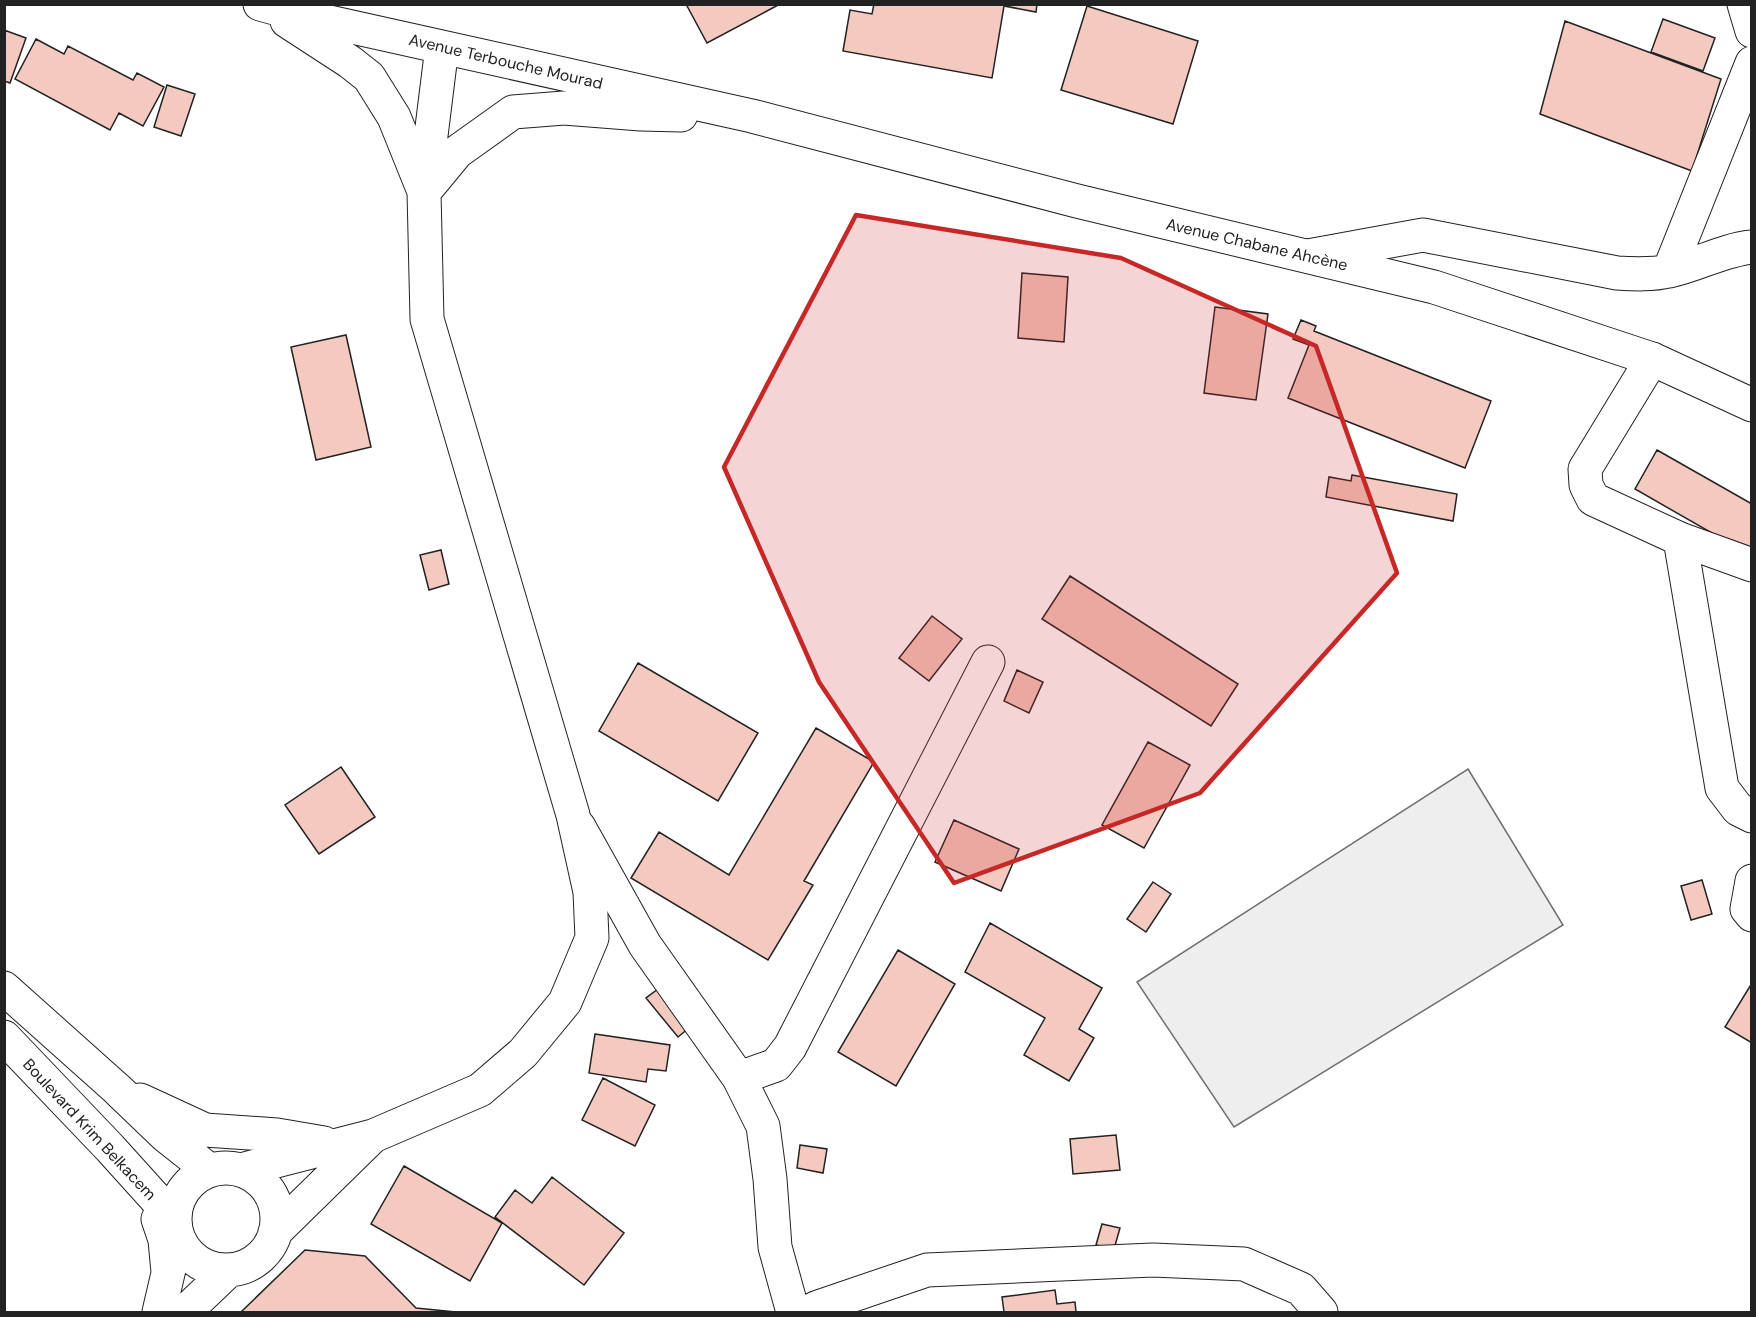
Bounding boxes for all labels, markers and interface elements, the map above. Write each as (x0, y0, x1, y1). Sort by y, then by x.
street label: Avenue Terbouche Mourad (407, 29, 605, 94)
street label: Avenue Chabane Ahcène (1164, 213, 1350, 276)
street label: Boulevard Krim Belkacem (18, 1054, 161, 1205)

